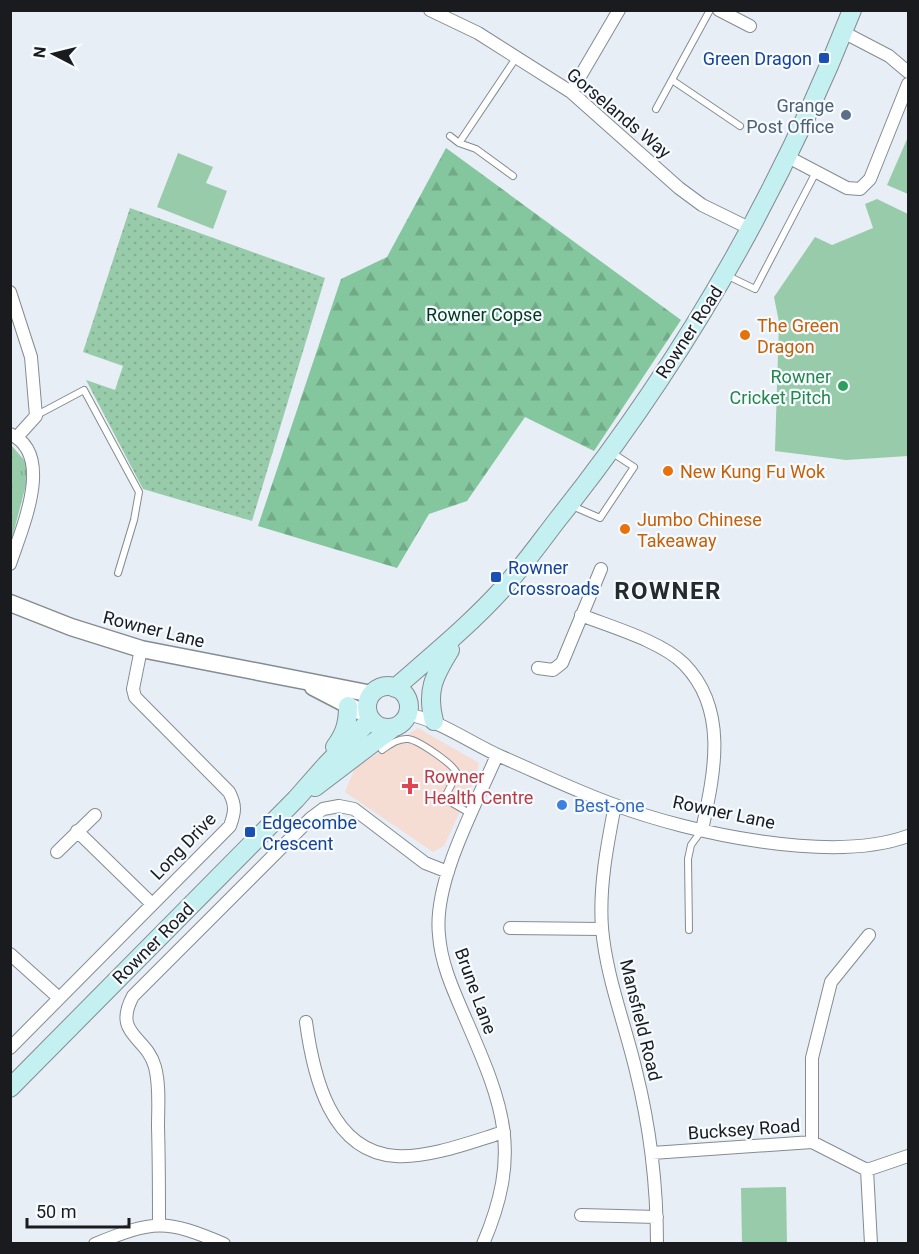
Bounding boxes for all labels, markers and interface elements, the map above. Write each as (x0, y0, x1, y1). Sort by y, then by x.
north arrow (24, 24, 84, 84)
text: N (29, 45, 50, 59)
place label: Green Dragon (703, 48, 812, 69)
marker: Green Dragon (817, 51, 831, 65)
street label: Gorselands Way (563, 63, 676, 163)
place label: Grange Post Office (746, 95, 834, 137)
marker: Grange Post Office (839, 108, 853, 122)
street label: Rowner Road (651, 282, 727, 382)
park label: Rowner Copse (426, 304, 542, 325)
place label: The Green Dragon (757, 315, 839, 357)
marker: The Green Dragon (738, 328, 752, 342)
place label: Rowner Cricket Pitch (730, 366, 831, 408)
marker: Rowner Cricket Pitch (836, 379, 850, 393)
place label: New Kung Fu Wok (680, 461, 826, 482)
marker: New Kung Fu Wok (661, 464, 675, 478)
place label: Jumbo Chinese Takeaway (637, 509, 762, 551)
marker: Jumbo Chinese Takeaway (618, 522, 632, 536)
place label: Rowner Crossroads (508, 557, 600, 599)
marker: Rowner Crossroads (489, 570, 503, 584)
district label: ROWNER (614, 577, 722, 605)
street label: Rowner Lane (101, 606, 207, 652)
place label: Rowner Health Centre (424, 766, 533, 808)
marker: Rowner Health Centre (401, 777, 419, 795)
street label: Rowner Lane (671, 791, 777, 833)
place label: Best-one (574, 795, 645, 816)
marker: Best-one (555, 798, 569, 812)
street label: Long Drive (146, 808, 220, 884)
place label: Edgecombe Crescent (262, 812, 357, 854)
marker: Edgecombe Crescent (243, 825, 257, 839)
street label: Rowner Road (108, 898, 198, 988)
street label: Brune Lane (451, 945, 501, 1037)
street label: Mansfield Road (616, 957, 666, 1083)
street label: Bucksey Road (687, 1115, 801, 1143)
scale bar (27, 1191, 129, 1229)
text: 50 m (36, 1201, 76, 1222)

